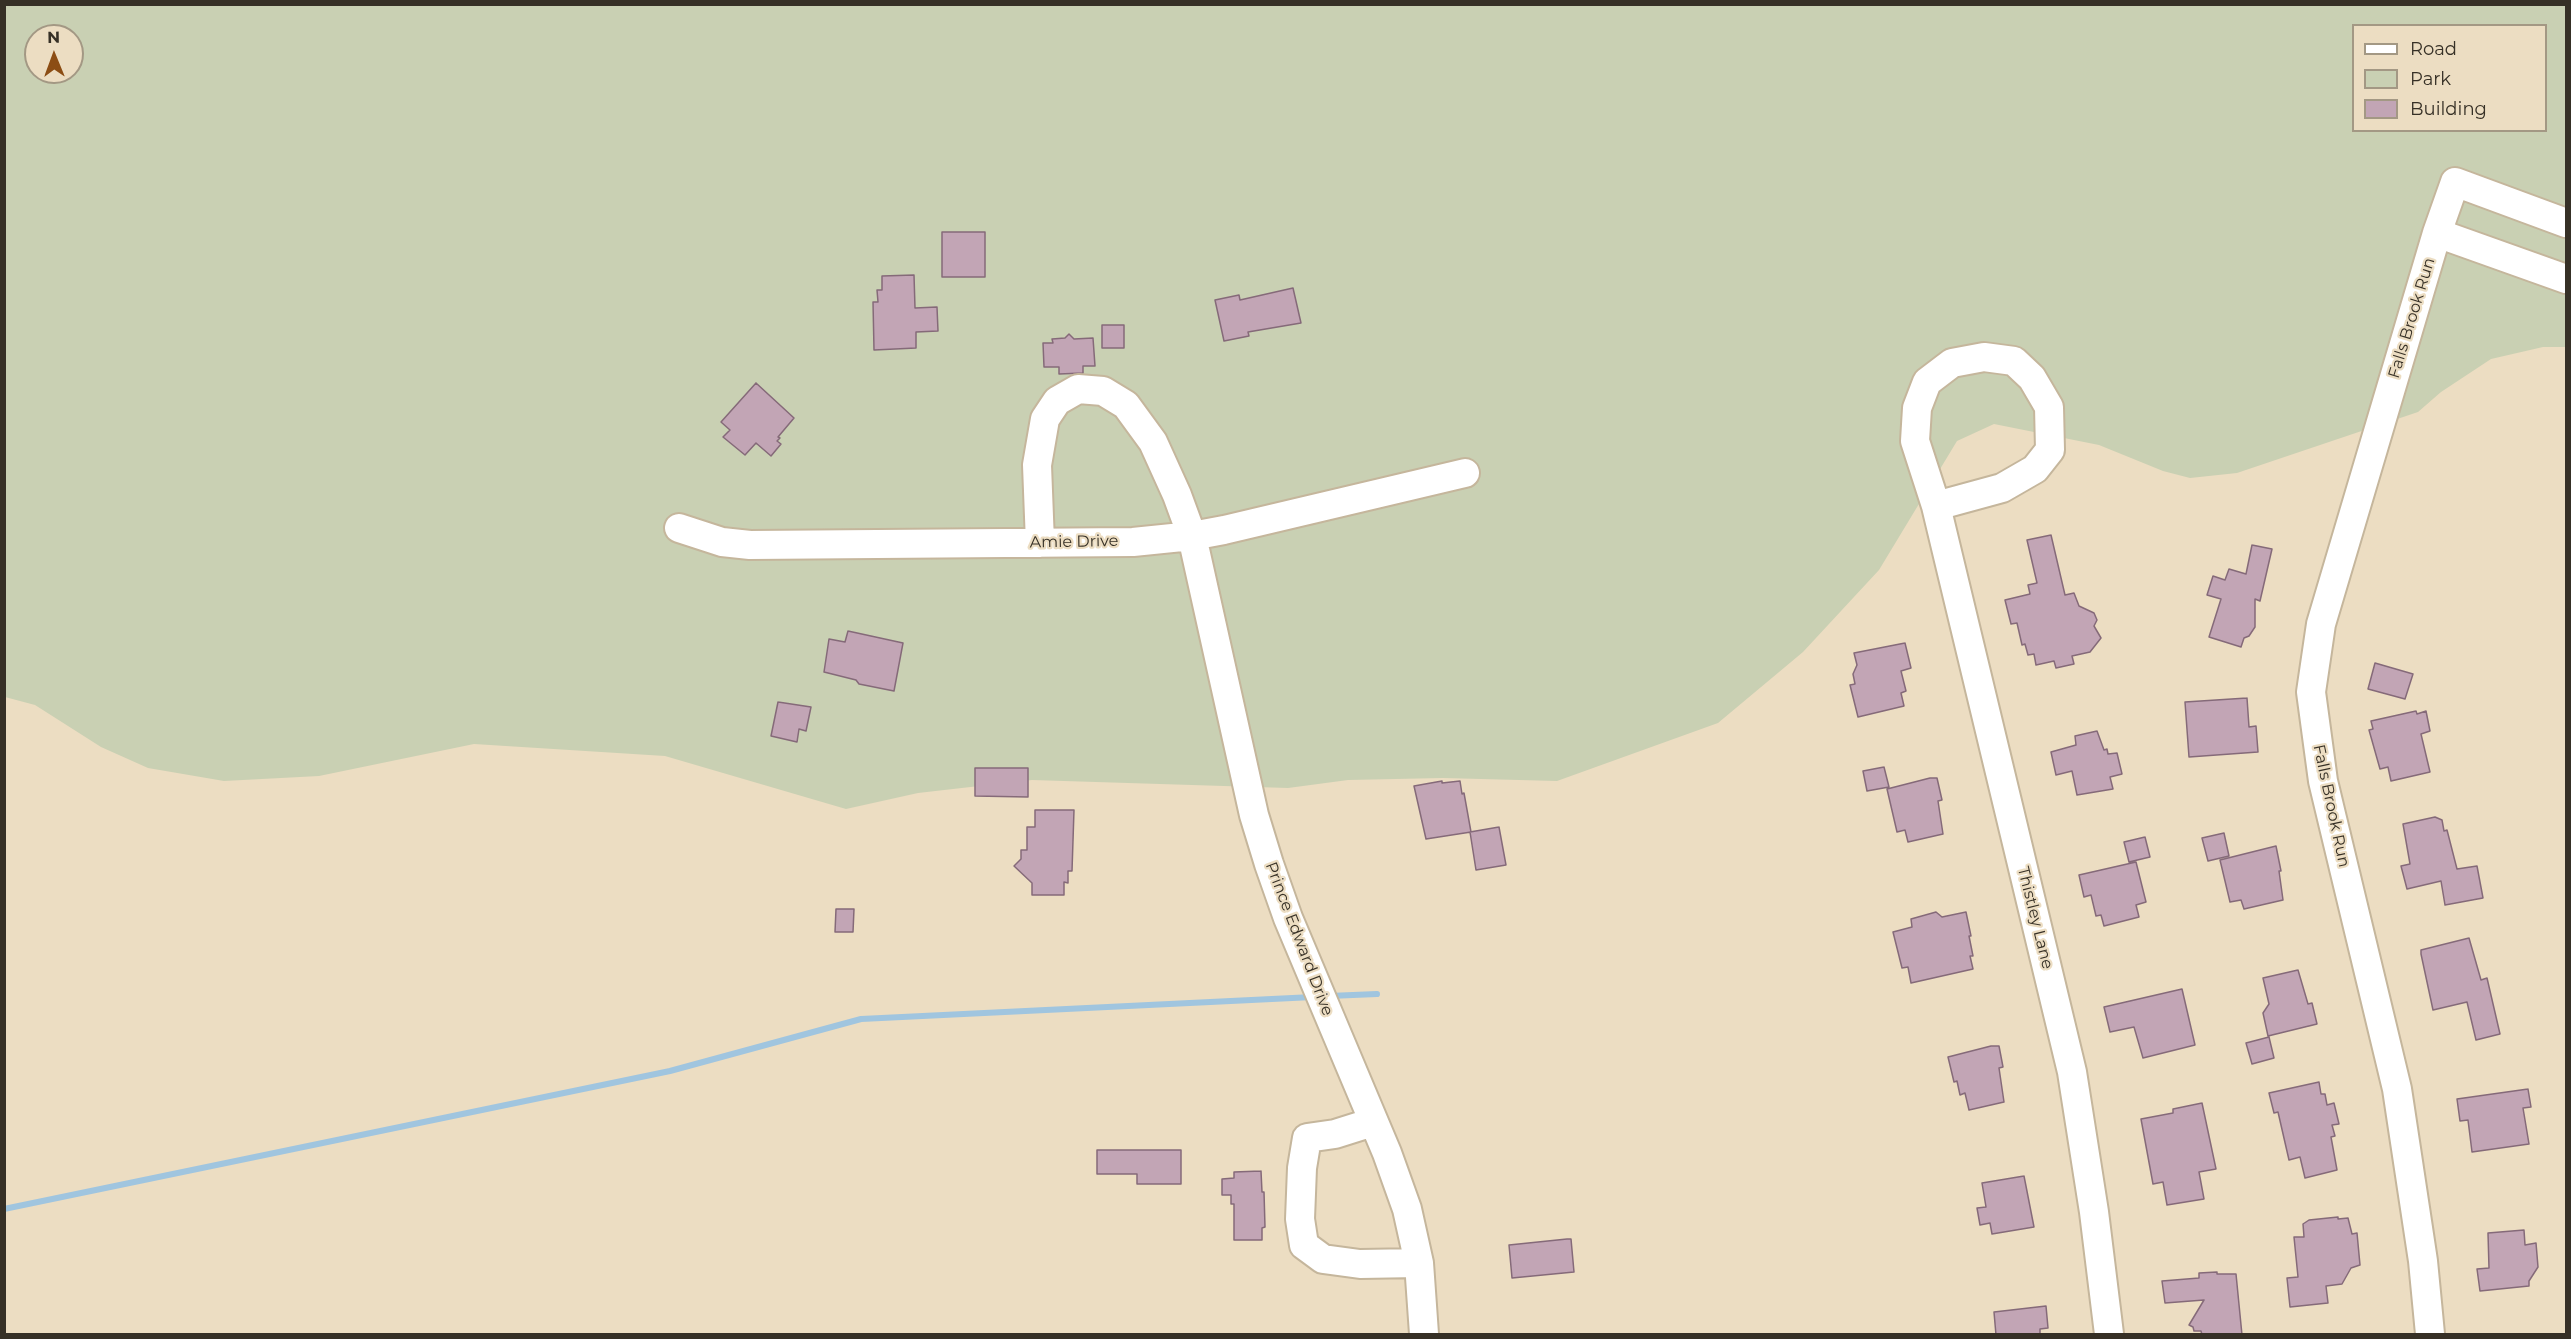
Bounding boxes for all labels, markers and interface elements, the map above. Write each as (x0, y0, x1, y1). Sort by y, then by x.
north arrow (24, 24, 84, 84)
legend (2352, 24, 2547, 132)
text: N (47, 28, 60, 47)
text: Road (2410, 38, 2457, 60)
text: Park (2410, 68, 2451, 90)
text: Building (2410, 98, 2487, 120)
street label: Falls Brook Run (2385, 255, 2439, 381)
street label: Amie Drive (1030, 532, 1118, 552)
street label: Falls Brook Run (2309, 743, 2353, 869)
street label: Prince Edward Drive (1261, 859, 1337, 1019)
street label: Thistley Lane (2013, 865, 2057, 971)

